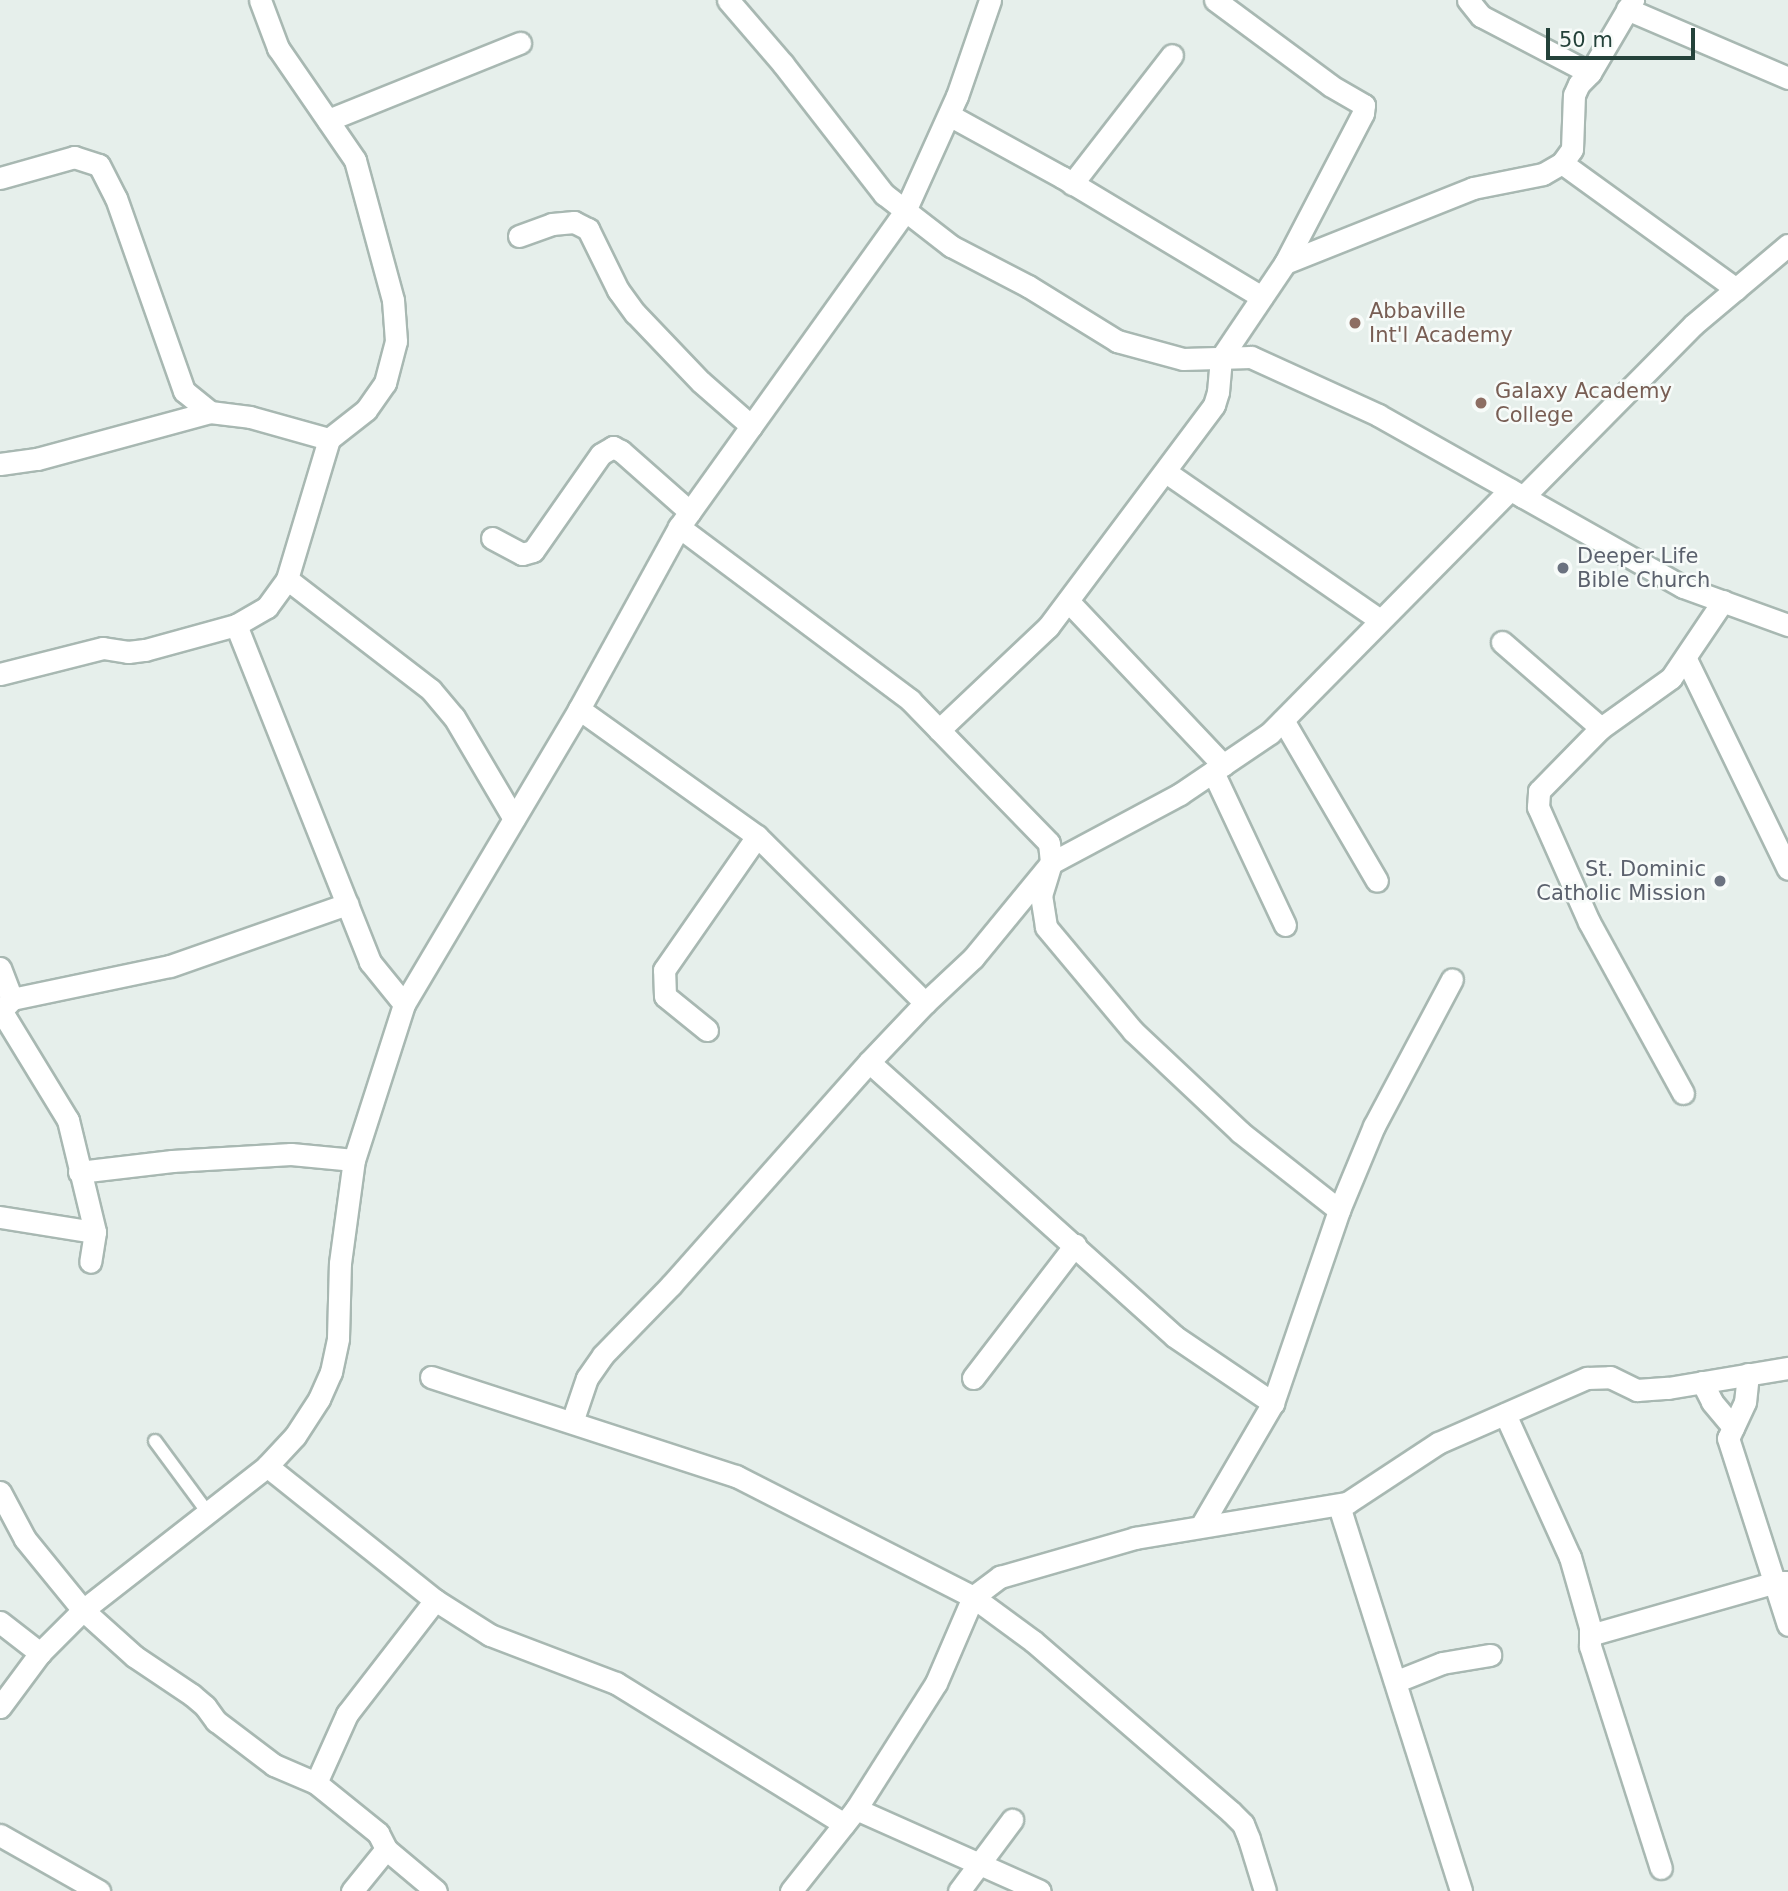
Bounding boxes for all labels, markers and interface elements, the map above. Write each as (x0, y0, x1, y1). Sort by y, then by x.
scale bar (1550, 14, 1699, 58)
text: 50 m (1559, 28, 1613, 52)
place label: Abbaville Int'l Academy (1369, 298, 1513, 348)
marker: Abbaville Int'l Academy (1347, 315, 1363, 331)
place label: Galaxy Academy College (1495, 378, 1672, 428)
marker: Galaxy Academy College (1473, 395, 1489, 411)
place label: Deeper Life Bible Church (1577, 543, 1710, 593)
marker: Deeper Life Bible Church (1555, 560, 1571, 576)
place label: St. Dominic Catholic Mission (1536, 856, 1706, 906)
marker: St. Dominic Catholic Mission (1712, 873, 1728, 889)

